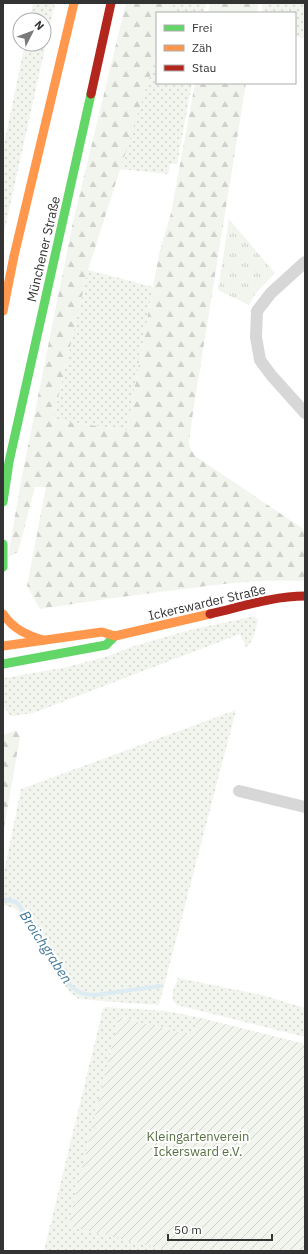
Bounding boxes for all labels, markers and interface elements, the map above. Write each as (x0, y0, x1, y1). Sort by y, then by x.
north arrow (12, 12, 52, 52)
legend (156, 12, 296, 84)
text: N (32, 18, 47, 33)
text: Frei (192, 20, 212, 35)
text: Zäh (192, 40, 212, 55)
text: Stau (192, 60, 216, 75)
street label: Münchener Straße (23, 195, 64, 304)
street label: Ickerswarder Straße (147, 581, 267, 624)
water label: Broichgraben (16, 907, 76, 987)
park label: Kleingartenverein Ickersward e.V. (147, 1128, 249, 1160)
scale bar (168, 1216, 272, 1242)
text: 50 m (174, 1222, 202, 1237)

